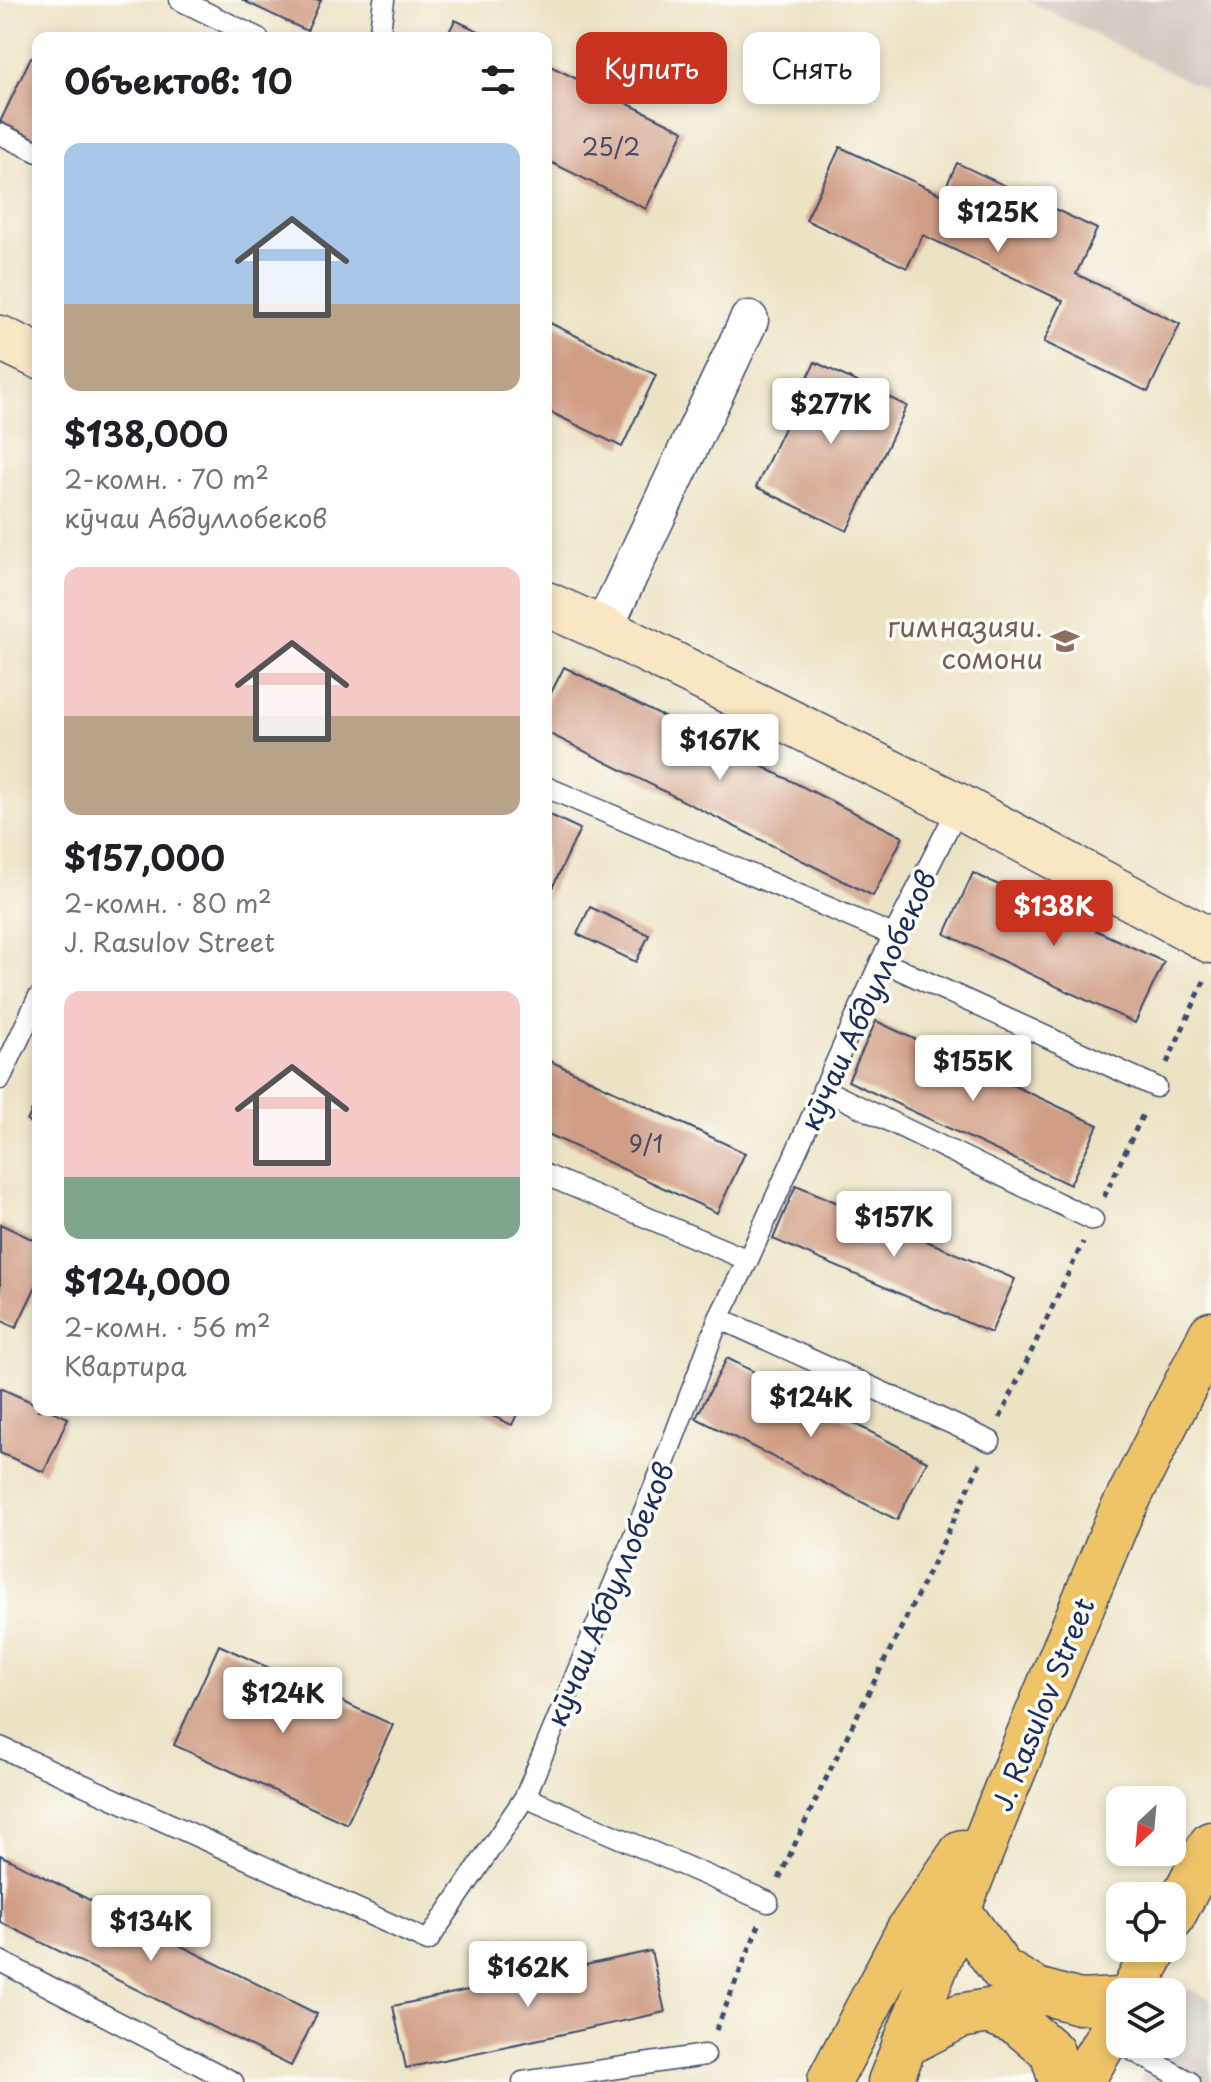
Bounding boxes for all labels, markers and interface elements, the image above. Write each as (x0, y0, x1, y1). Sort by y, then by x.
chip: Купить (576, 32, 727, 104)
chip: Снять (743, 32, 880, 104)
text: Объектов: 10 (64, 54, 292, 106)
icon: filters (476, 58, 520, 102)
house number: 25/2 (582, 128, 640, 164)
pin: $125K (942, 186, 1054, 254)
text: $125K (957, 192, 1039, 231)
icon: home (220, 195, 364, 339)
pin: $277K (775, 378, 887, 446)
text: $277K (790, 384, 872, 423)
text: $138,000 (64, 407, 228, 459)
text: 2-комн. · 70 m² (64, 459, 269, 498)
text: кӯчаи Абдуллобеков (64, 498, 327, 537)
place label: гимназияи. сомони (887, 604, 1043, 679)
icon: home (220, 619, 364, 763)
school or university icon: гимназияи. сомони (1050, 626, 1080, 656)
pin: $167K (664, 714, 776, 782)
text: $167K (680, 720, 760, 759)
text: $157,000 (64, 831, 225, 883)
street label: кӯчаи Абдуллобеков (788, 862, 946, 1138)
pin: $138K (998, 880, 1110, 948)
text: 2-комн. · 80 m² (64, 883, 272, 922)
text: $138K (1014, 886, 1094, 925)
text: J. Rasulov Street (64, 922, 275, 961)
pin: $155K (917, 1035, 1029, 1103)
text: $155K (933, 1041, 1013, 1080)
icon: home (220, 1043, 364, 1187)
house number: 9/1 (629, 1125, 663, 1161)
pin: $157K (838, 1191, 950, 1259)
text: $157K (854, 1197, 934, 1236)
text: $124,000 (64, 1255, 231, 1307)
text: 2-комн. · 56 m² (64, 1307, 271, 1346)
text: Квартира (64, 1346, 187, 1385)
pin: $124K (755, 1371, 867, 1439)
text: $124K (769, 1377, 853, 1416)
street label: кӯчаи Абдуллобеков (534, 1455, 684, 1733)
street label: J. Rasulov Street (980, 1591, 1104, 1817)
pin: $124K (227, 1667, 339, 1735)
text: $124K (241, 1673, 325, 1712)
north arrow (1106, 1786, 1186, 1866)
map controls (1106, 1786, 1186, 2058)
button: locate (1106, 1882, 1186, 1962)
pin: $134K (95, 1895, 207, 1963)
text: $134K (110, 1901, 192, 1940)
pin: $162K (472, 1941, 584, 2009)
text: $162K (487, 1947, 569, 1986)
button: layers (1106, 1978, 1186, 2058)

